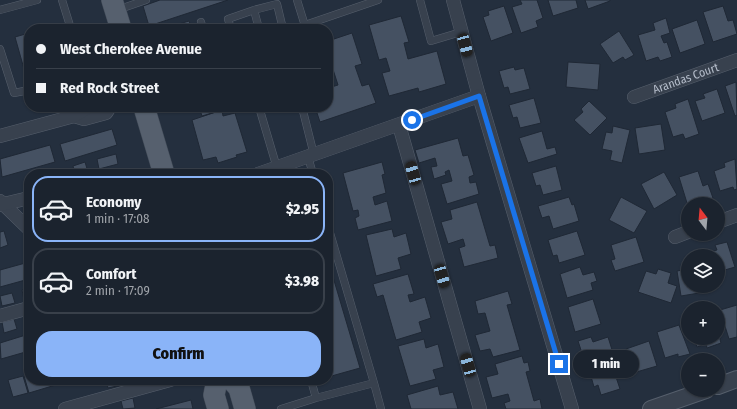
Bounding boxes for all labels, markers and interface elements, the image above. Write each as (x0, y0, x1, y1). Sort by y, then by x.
car (456, 32, 474, 58)
text: West Cherokee Avenue (60, 40, 202, 58)
street label: Arandas Court (651, 60, 721, 97)
text: Red Rock Street (60, 79, 159, 97)
route start (403, 111, 421, 129)
car (404, 160, 422, 186)
icon: car (38, 191, 74, 227)
text: Economy (86, 193, 141, 211)
north arrow (681, 197, 725, 241)
map controls (681, 197, 725, 397)
text: $2.95 (286, 200, 319, 218)
text: 1 min · 17:08 (86, 211, 149, 226)
button: layers (681, 249, 725, 293)
icon: car (38, 263, 74, 299)
car (433, 263, 451, 289)
text: Comfort (86, 265, 137, 283)
text: $3.98 (285, 272, 319, 290)
text: 2 min · 17:09 (86, 283, 150, 298)
button: + (681, 301, 725, 345)
button: Confirm (36, 331, 321, 377)
callout: 1 min (573, 350, 639, 378)
car (459, 352, 477, 378)
button: − (681, 353, 725, 397)
route end (550, 355, 568, 373)
text: 1 min (592, 356, 620, 371)

